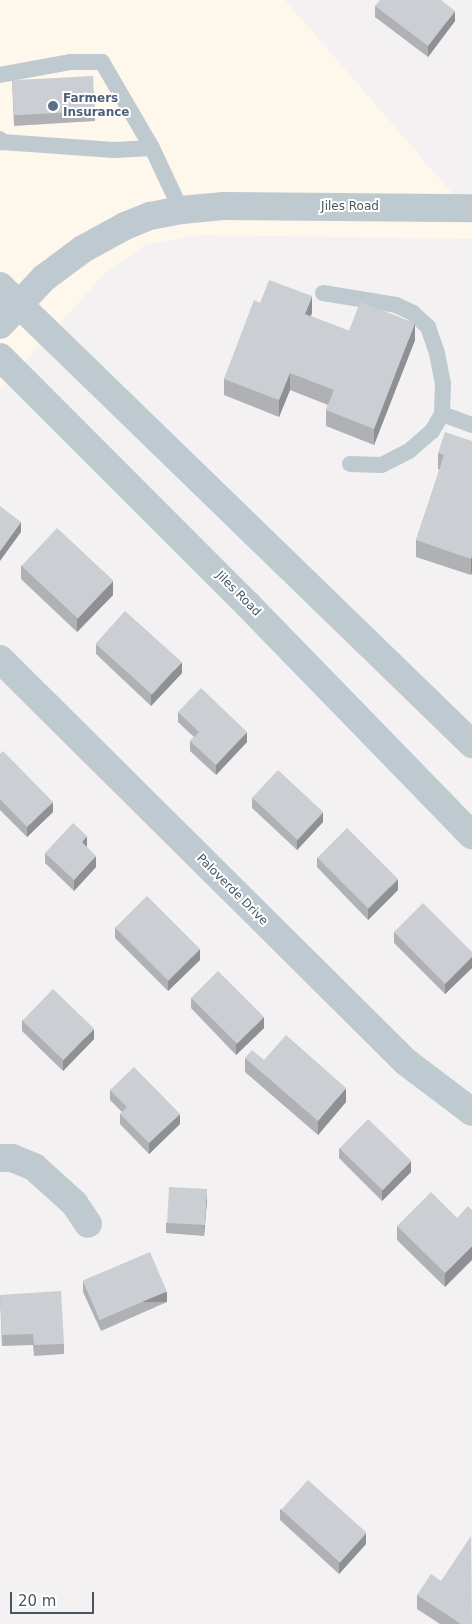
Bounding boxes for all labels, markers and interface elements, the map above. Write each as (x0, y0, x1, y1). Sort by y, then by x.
place label: Farmers Insurance (63, 92, 130, 120)
marker: Farmers Insurance (47, 100, 59, 112)
street label: Jiles Road (321, 200, 379, 214)
street label: Jiles Road (212, 568, 264, 620)
street label: Paloverde Drive (193, 851, 271, 929)
scale bar (12, 1582, 96, 1614)
text: 20 m (18, 1592, 56, 1610)

